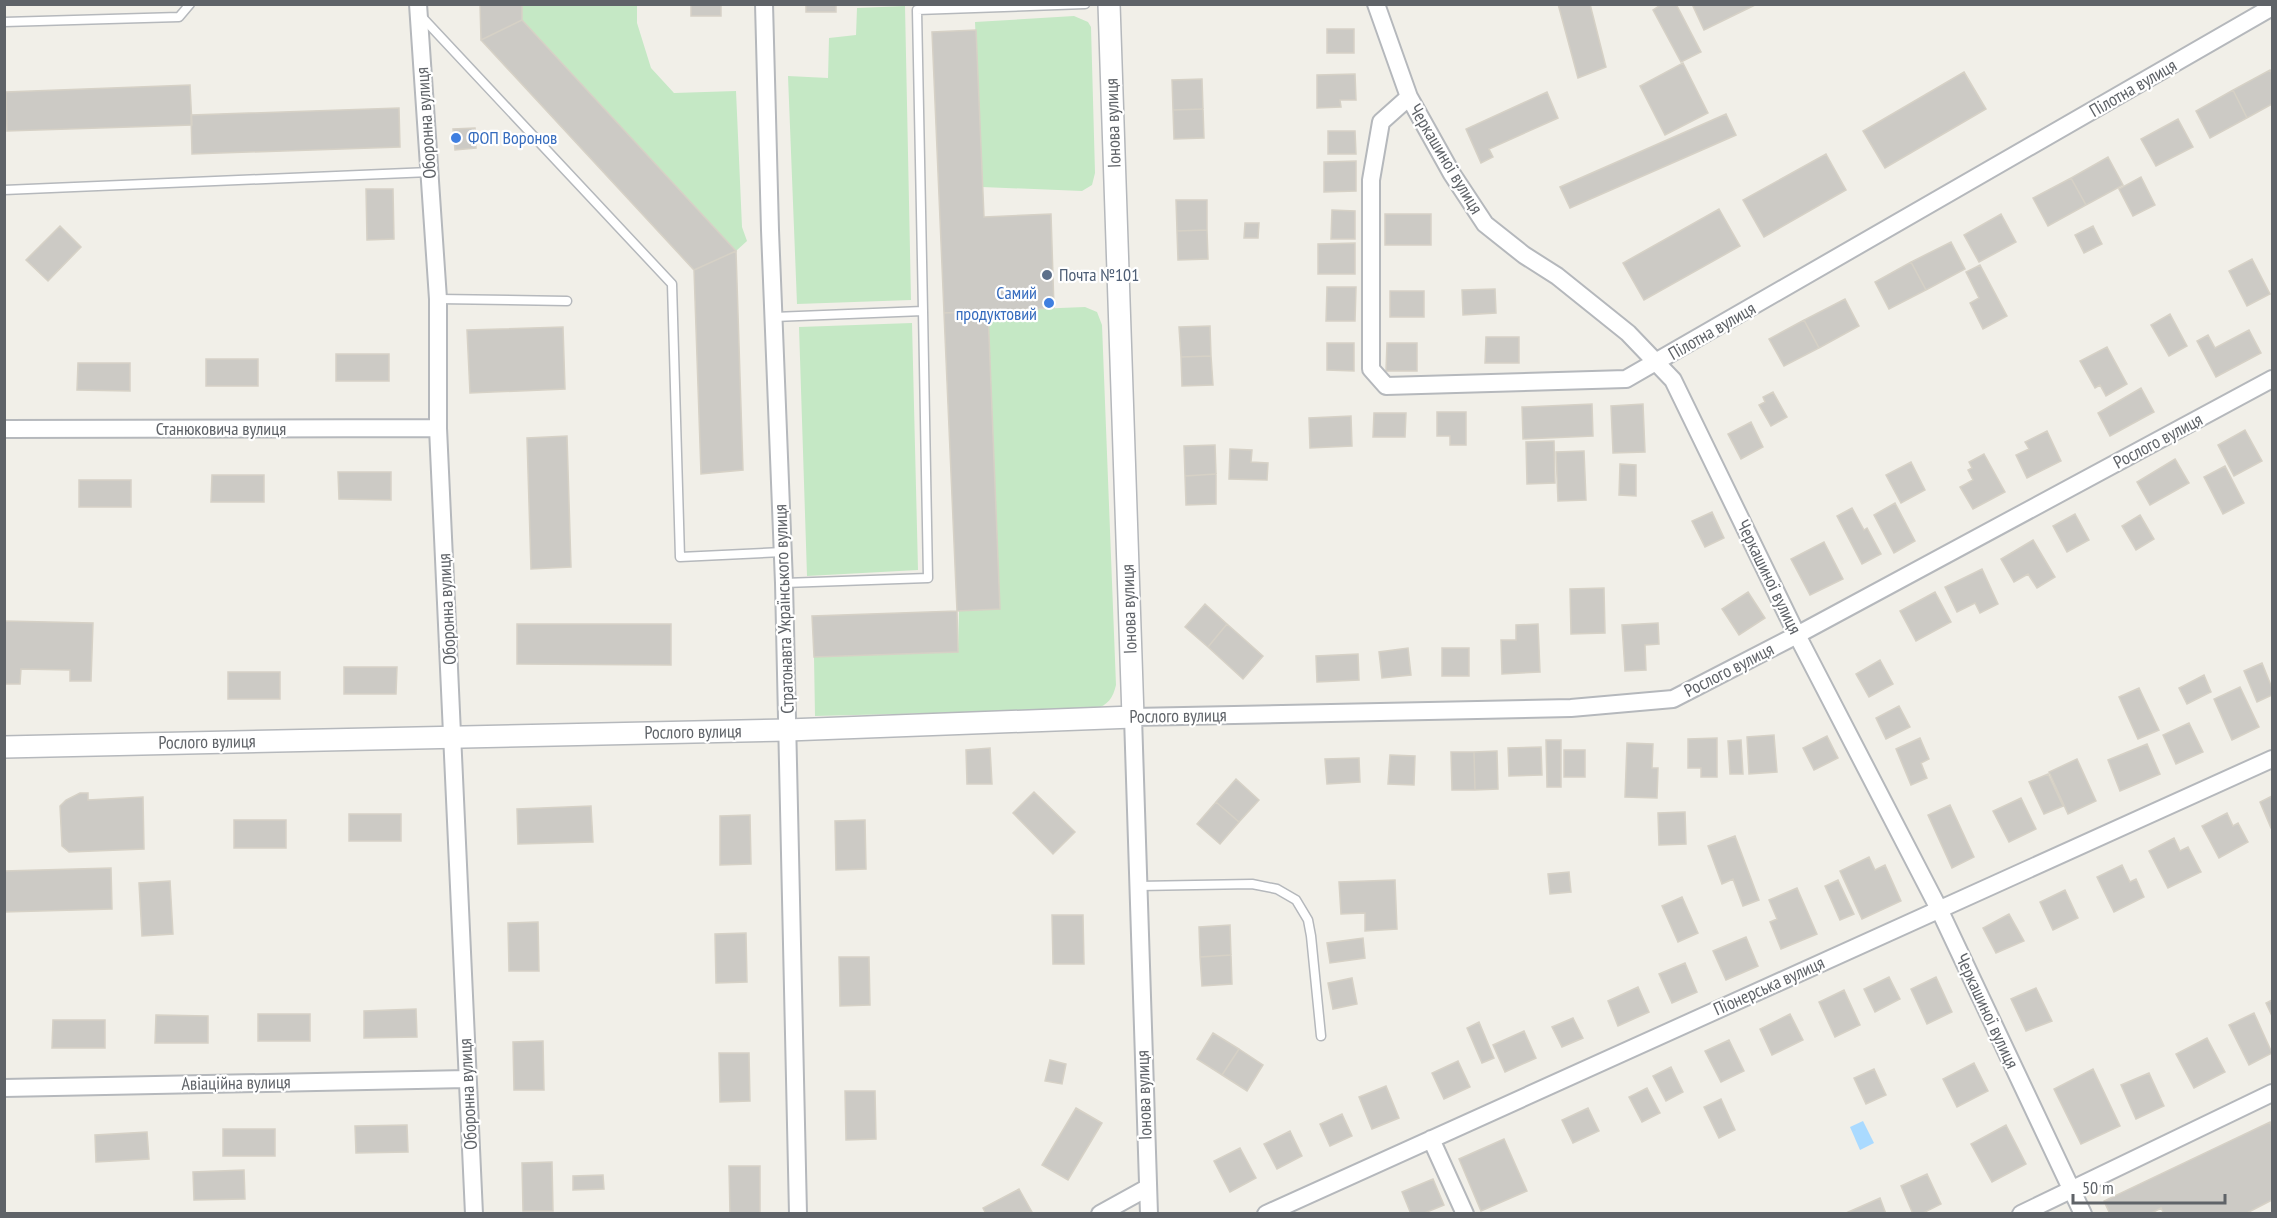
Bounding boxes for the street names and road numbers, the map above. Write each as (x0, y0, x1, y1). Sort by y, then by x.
street label: Пілотна вулиця (2085, 53, 2180, 122)
street label: Оборонна вулиця (410, 67, 441, 180)
street label: Іонова вулиця (1099, 78, 1126, 168)
street label: Черкашиної вулиця (1405, 100, 1488, 218)
street label: Пілотна вулиця (1664, 296, 1759, 365)
street label: Рослого вулиця (2109, 408, 2206, 474)
street label: Станюковича вулиця (156, 417, 286, 440)
street label: Стратонавта Українського вулиця (768, 504, 799, 714)
street label: Черкашиної вулиця (1732, 516, 1807, 638)
street label: Оборонна вулиця (432, 553, 461, 665)
street label: Іонова вулиця (1115, 564, 1142, 654)
street label: Рослого вулиця (1680, 637, 1777, 702)
street label: Рослого вулиця (1129, 703, 1227, 728)
street label: Рослого вулиця (644, 719, 742, 744)
street label: Рослого вулиця (158, 729, 256, 754)
street label: Черкашиної вулиця (1951, 950, 2024, 1072)
street label: Піонерська вулиця (1710, 951, 1828, 1020)
street label: Оборонна вулиця (453, 1038, 482, 1150)
street label: Іонова вулиця (1130, 1050, 1157, 1140)
street label: Авіаційна вулиця (181, 1070, 291, 1095)

